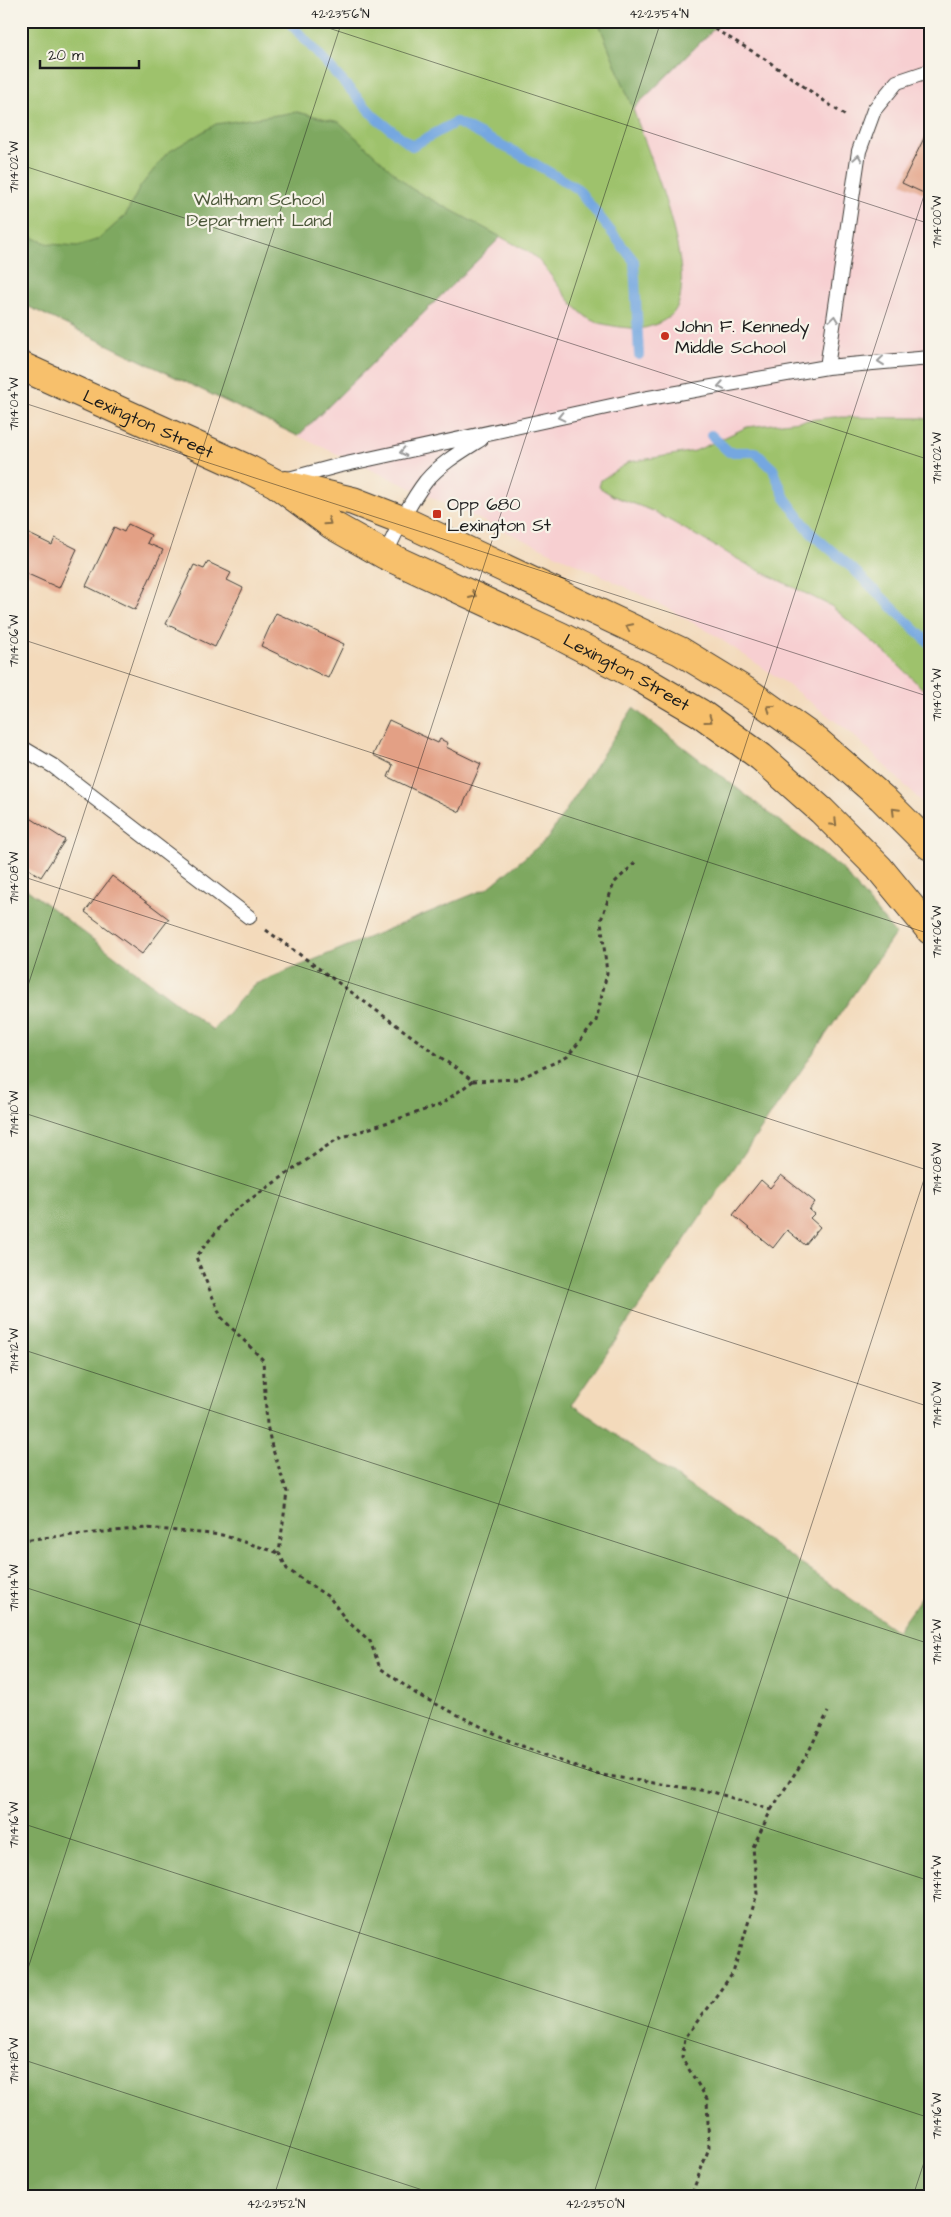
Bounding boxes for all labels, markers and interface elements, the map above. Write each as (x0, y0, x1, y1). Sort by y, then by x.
text: 42°23'56"N (311, 6, 370, 23)
text: 42°23'54"N (629, 6, 689, 23)
scale bar (40, 38, 139, 70)
text: 20 m (48, 45, 84, 66)
text: 71°14'02"W (6, 140, 23, 193)
one-way arrow (852, 154, 862, 163)
park label: Waltham School Department Land (187, 187, 331, 233)
text: 71°14'00"W (929, 195, 946, 248)
place label: John F. Kennedy Middle School (675, 314, 810, 360)
one-way arrow (828, 315, 838, 323)
marker: John F. Kennedy Middle School (659, 330, 671, 342)
one-way arrow (877, 356, 885, 367)
text: 71°14'04"W (6, 377, 23, 431)
one-way arrow (716, 380, 725, 390)
street label: Lexington Street (79, 384, 218, 465)
one-way arrow (557, 411, 566, 422)
text: 71°14'02"W (929, 431, 946, 484)
one-way arrow (398, 446, 407, 457)
place label: Opp 680 Lexington St (447, 492, 552, 539)
marker: Opp 680 Lexington St (431, 508, 443, 520)
one-way arrow (322, 516, 332, 525)
one-way arrow (468, 589, 477, 599)
text: 71°14'06"W (6, 614, 23, 667)
one-way arrow (626, 624, 635, 634)
street label: Lexington Street (559, 628, 695, 718)
text: 71°14'04"W (929, 668, 946, 722)
one-way arrow (766, 705, 776, 714)
one-way arrow (704, 714, 713, 723)
one-way arrow (892, 808, 901, 817)
one-way arrow (828, 818, 837, 827)
text: 71°14'08"W (6, 851, 23, 904)
text: 71°14'06"W (929, 905, 946, 958)
text: 71°14'10"W (6, 1090, 23, 1137)
text: 71°14'08"W (929, 1142, 946, 1195)
text: 71°14'12"W (6, 1327, 23, 1374)
text: 71°14'10"W (929, 1381, 946, 1428)
text: 71°14'14"W (6, 1564, 23, 1612)
text: 71°14'12"W (929, 1618, 946, 1665)
text: 71°14'16"W (6, 1801, 23, 1848)
text: 71°14'14"W (929, 1855, 946, 1903)
text: 71°14'18"W (6, 2037, 23, 2084)
text: 71°14'16"W (929, 2092, 946, 2139)
text: 42°23'52"N (247, 2196, 306, 2213)
text: 42°23'50"N (565, 2196, 625, 2213)

